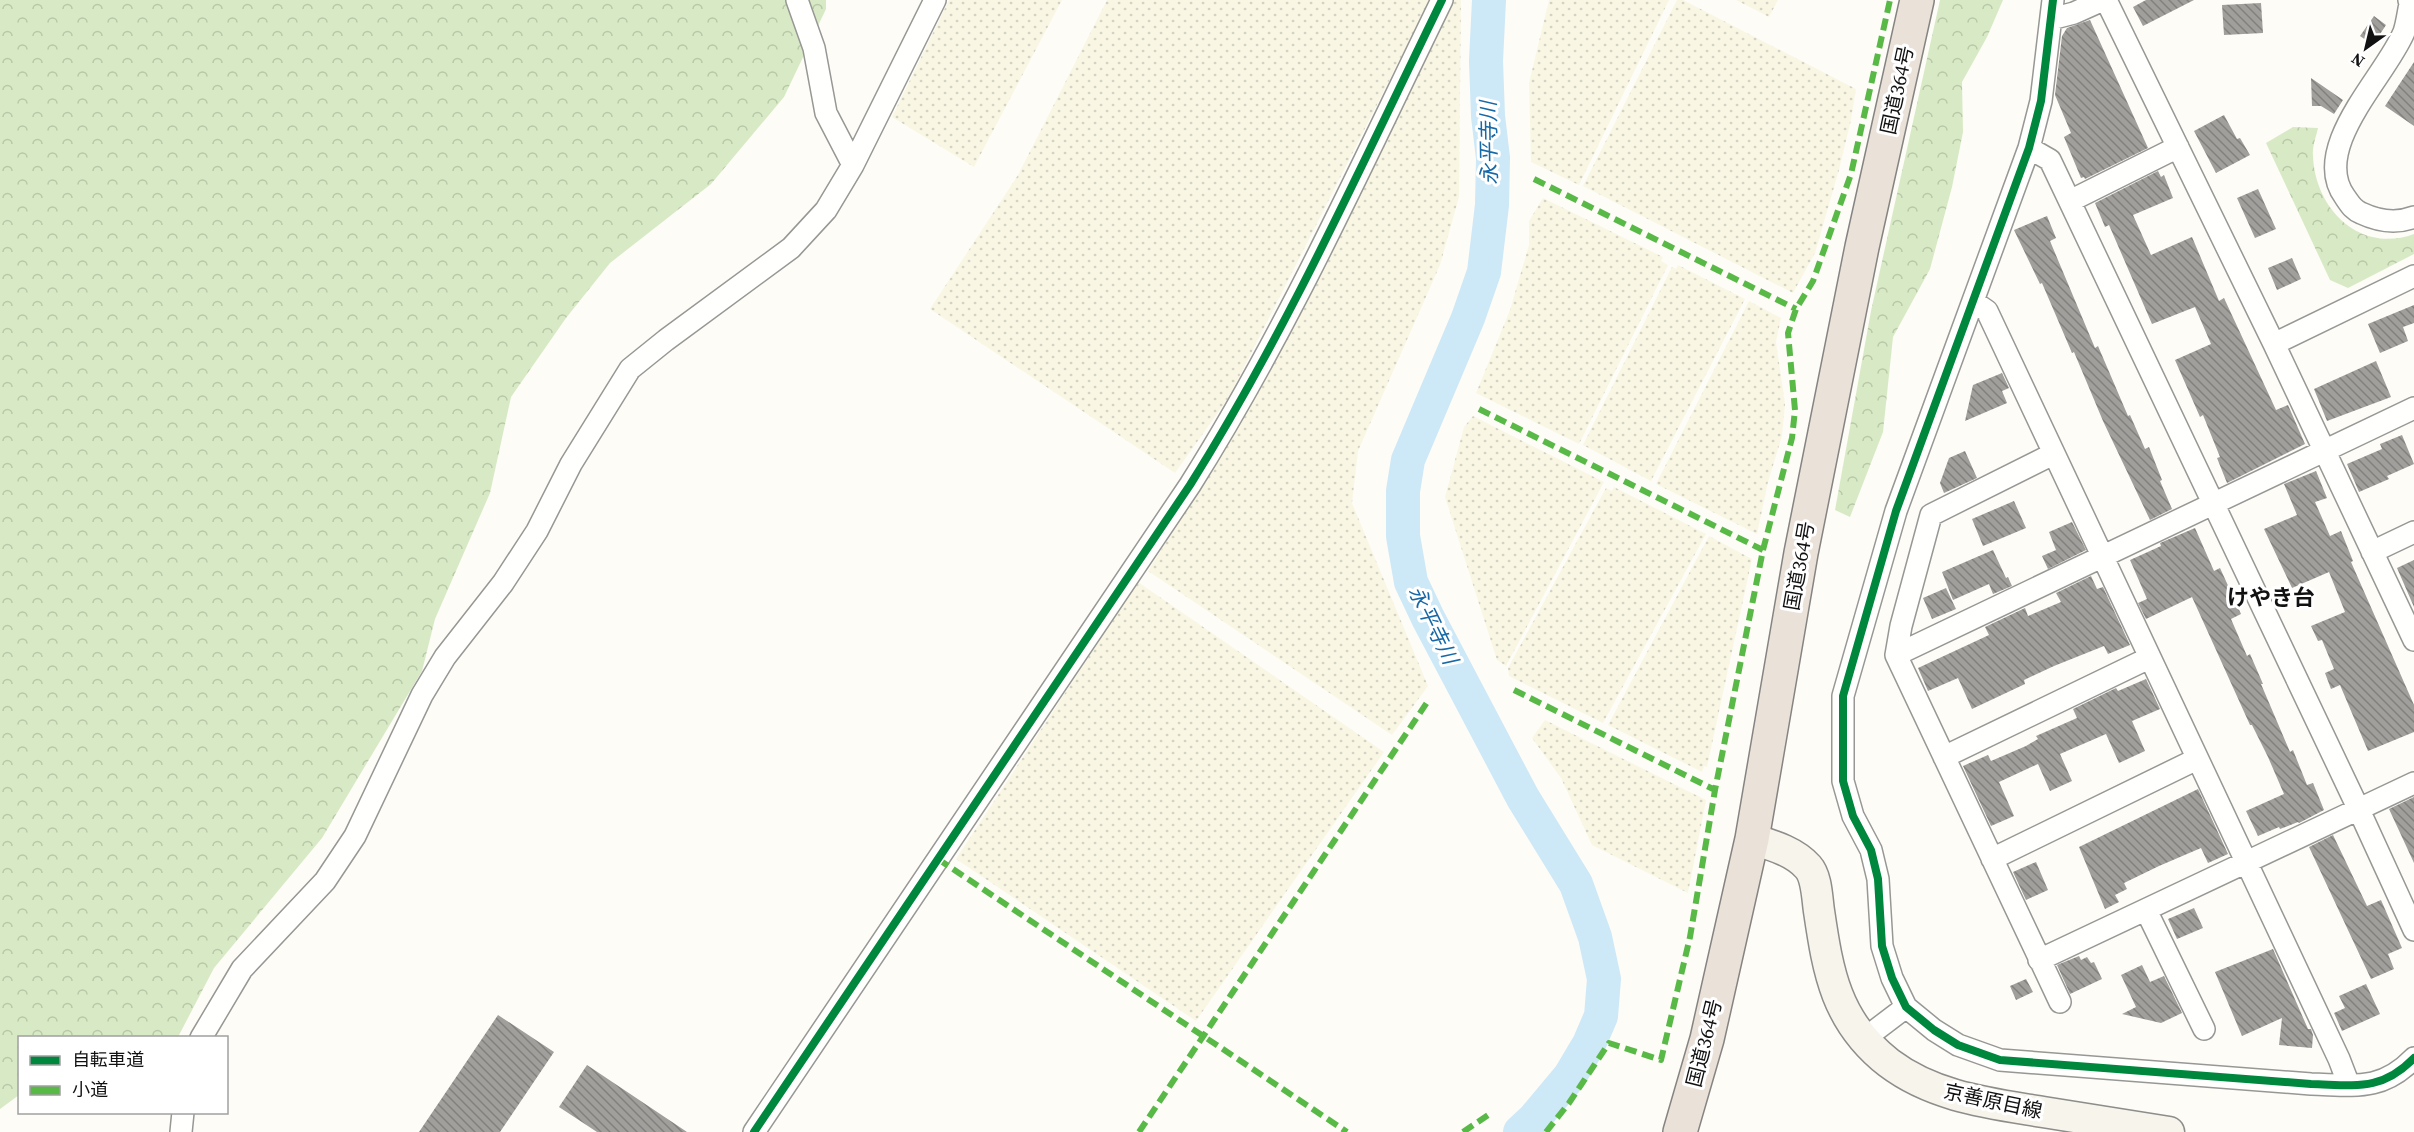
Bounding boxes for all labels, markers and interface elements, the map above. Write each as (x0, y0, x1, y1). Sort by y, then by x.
north arrow (2336, 18, 2396, 78)
street label: 国道364号 (1874, 43, 1920, 137)
text: N (2346, 48, 2369, 73)
water label: 永平寺川 (1473, 99, 1504, 185)
street label: 国道364号 (1777, 519, 1821, 613)
water label: 永平寺川 (1402, 581, 1466, 671)
district label: けやき台 (2227, 582, 2315, 612)
street label: 国道364号 (1680, 996, 1728, 1090)
legend (18, 1036, 228, 1114)
text: 自転車道 (72, 1047, 144, 1072)
text: 小道 (72, 1077, 108, 1102)
street label: 京善原目線 (1941, 1077, 2045, 1125)

